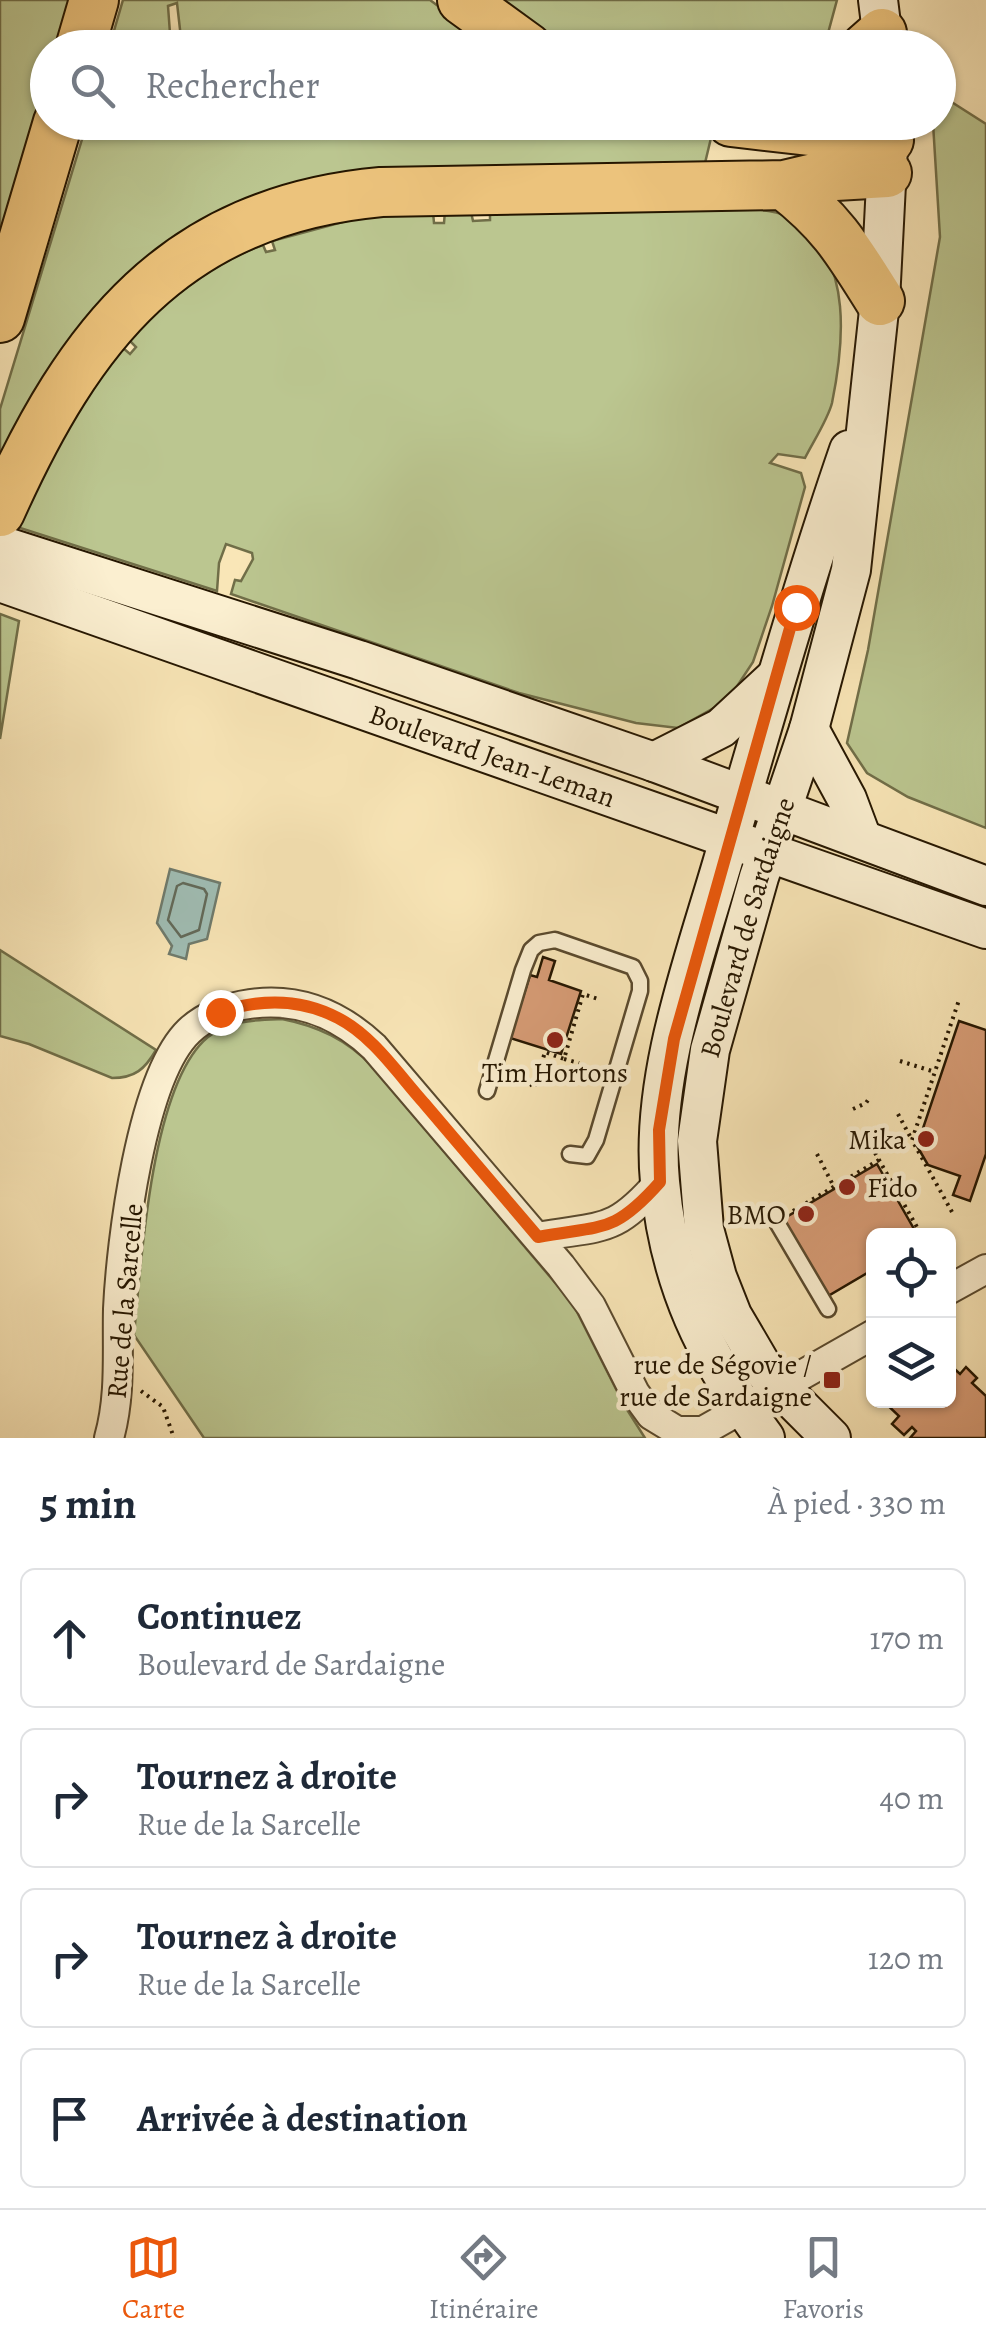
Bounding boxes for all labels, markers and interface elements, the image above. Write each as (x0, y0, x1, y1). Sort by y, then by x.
search box (30, 30, 956, 140)
icon: search (65, 58, 120, 113)
text: Rechercher (145, 59, 320, 111)
route start (774, 585, 820, 631)
street label: Boulevard Jean-Leman (364, 695, 620, 817)
street label: Boulevard de Sardaigne (691, 792, 805, 1062)
route end (198, 990, 244, 1036)
marker: Tim Hortons (544, 1029, 566, 1051)
place label: Tim Hortons (482, 1054, 628, 1092)
place label: Mika (848, 1121, 906, 1159)
marker: Mika (915, 1128, 937, 1150)
place label: Fido (867, 1169, 918, 1207)
marker: Fido (836, 1176, 858, 1198)
place label: BMO (726, 1196, 786, 1234)
street label: Rue de la Sarcelle (98, 1202, 152, 1400)
marker: BMO (795, 1203, 817, 1225)
map controls (866, 1228, 956, 1408)
button: locate (866, 1228, 956, 1318)
button: layers (866, 1318, 956, 1408)
place label: rue de Ségovie / rue de Sardaigne (619, 1346, 812, 1416)
marker: rue de Ségovie / rue de Sardaigne (821, 1369, 843, 1391)
text: 5 min (40, 1475, 136, 1532)
text: À pied · 330 m (768, 1481, 946, 1525)
text: Continuez (137, 1590, 302, 1642)
icon: ahead (42, 1611, 97, 1666)
text: 170 m (870, 1616, 944, 1660)
text: Boulevard de Sardaigne (137, 1642, 445, 1686)
text: Tournez à droite (137, 1750, 397, 1802)
icon: right (42, 1771, 97, 1826)
text: 40 m (879, 1776, 944, 1820)
text: Rue de la Sarcelle (137, 1802, 361, 1846)
text: Tournez à droite (137, 1910, 397, 1962)
icon: right (42, 1931, 97, 1986)
text: 120 m (868, 1936, 944, 1980)
text: Rue de la Sarcelle (137, 1962, 361, 2006)
icon: arrive (42, 2091, 97, 2146)
text: Arrivée à destination (137, 2092, 468, 2144)
tab: Carte (122, 2230, 185, 2328)
tab: Itinéraire (429, 2230, 539, 2328)
tab: Favoris (783, 2230, 864, 2328)

